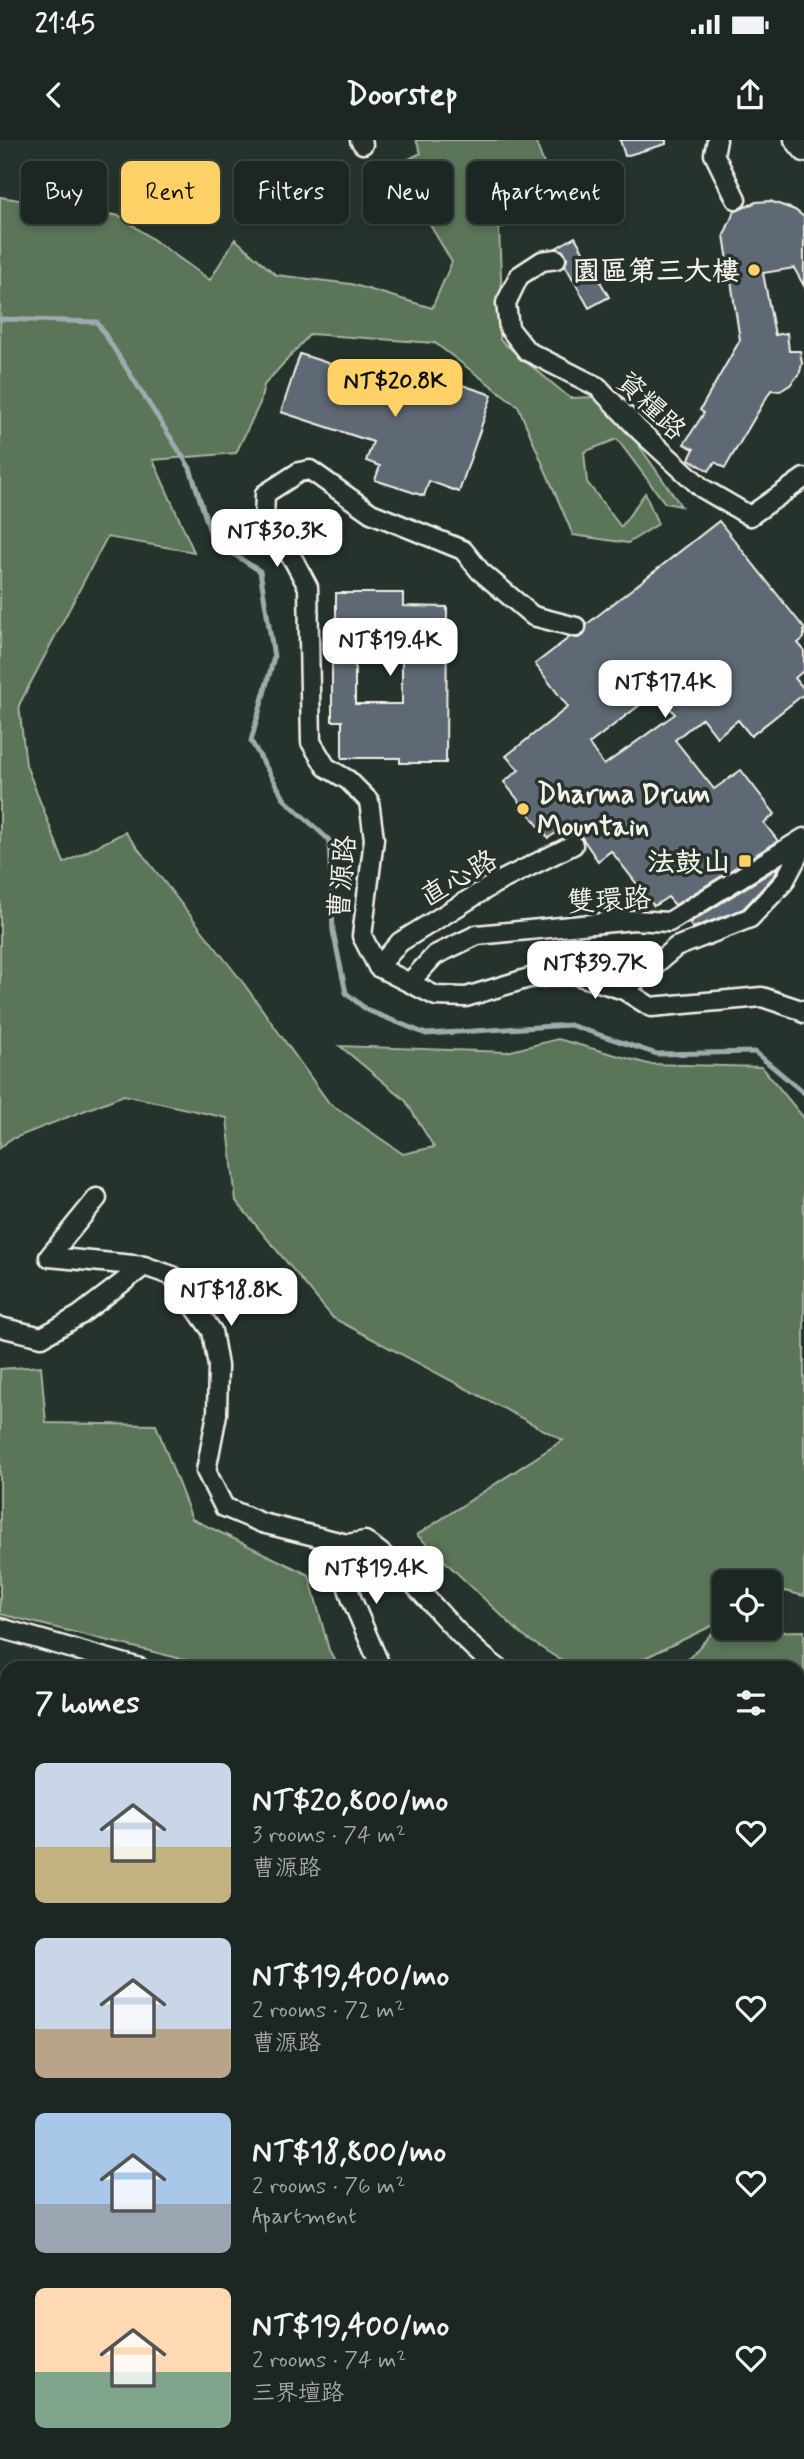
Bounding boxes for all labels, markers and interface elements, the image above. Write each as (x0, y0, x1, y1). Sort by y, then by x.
text: 21:45 (35, 8, 95, 42)
text: Doorstep (346, 74, 458, 116)
icon: back (35, 76, 73, 114)
icon: share (731, 76, 769, 114)
chip: Buy (21, 161, 107, 224)
chip: Rent (121, 161, 220, 224)
chip: Filters (234, 161, 349, 224)
chip: New (363, 161, 453, 224)
chip: Apartment (467, 161, 624, 224)
place label: 園區第三大樓 (572, 254, 740, 291)
marker: 園區第三大樓 (746, 262, 762, 278)
pin: NT$20.8K (323, 359, 467, 419)
street label: 資糧路 (607, 364, 693, 449)
text: NT$20.8K (344, 367, 446, 397)
pin: NT$30.3K (205, 510, 349, 569)
text: NT$30.3K (227, 517, 327, 547)
pin: NT$19.4K (318, 618, 462, 678)
text: NT$19.4K (339, 626, 441, 656)
pin: NT$17.4K (593, 660, 737, 720)
text: NT$17.4K (615, 668, 715, 698)
place label: Dharma Drum Mountain (537, 777, 710, 846)
marker: Dharma Drum Mountain (515, 801, 531, 817)
street label: 曹源路 (321, 834, 366, 921)
street label: 直心路 (414, 842, 505, 916)
place label: 法鼓山 (647, 845, 731, 882)
marker: 法鼓山 (737, 853, 753, 869)
street label: 雙環路 (566, 881, 652, 922)
pin: NT$39.7K (523, 942, 667, 1001)
text: NT$39.7K (543, 949, 647, 979)
pin: NT$18.8K (159, 1268, 303, 1328)
text: NT$18.8K (180, 1276, 282, 1306)
pin: NT$19.4K (304, 1546, 448, 1606)
text: NT$19.4K (325, 1554, 427, 1584)
map controls (712, 1570, 782, 1640)
button: locate (712, 1570, 782, 1640)
text: 7 homes (35, 1684, 140, 1723)
icon: filters (732, 1684, 770, 1722)
text: NT$20,800/mo (252, 1782, 448, 1821)
icon: home (91, 1791, 175, 1875)
icon: heart (732, 1814, 770, 1852)
text: 3 rooms · 74 m² (252, 1821, 406, 1851)
text: 曹源路 (252, 1854, 321, 1884)
text: NT$19,400/mo (252, 1957, 449, 1996)
icon: home (91, 1966, 175, 2050)
icon: heart (732, 1989, 770, 2027)
text: 2 rooms · 72 m² (252, 1996, 405, 2026)
text: 曹源路 (252, 2029, 321, 2059)
text: NT$18,800/mo (252, 2133, 446, 2172)
icon: home (91, 2141, 175, 2225)
icon: heart (732, 2164, 770, 2202)
text: 2 rooms · 76 m² (252, 2172, 405, 2202)
text: Apartment (252, 2202, 357, 2232)
text: NT$19,400/mo (252, 2307, 449, 2346)
icon: home (91, 2316, 175, 2400)
icon: heart (732, 2339, 770, 2377)
text: 2 rooms · 74 m² (252, 2346, 407, 2376)
text: 三界壇路 (252, 2379, 344, 2409)

